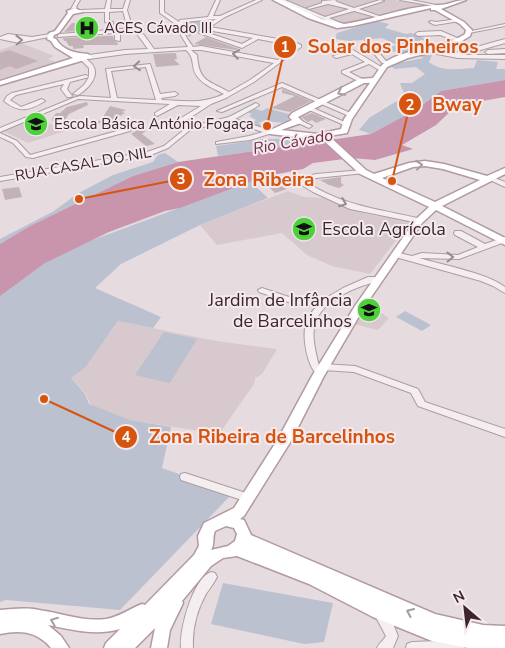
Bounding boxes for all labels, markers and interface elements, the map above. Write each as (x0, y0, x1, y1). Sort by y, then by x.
hospital icon: ACES Cávado III (74, 15, 100, 41)
place label: ACES Cávado III (104, 18, 212, 38)
callout: Solar dos Pinheiros (273, 30, 489, 64)
text: Solar dos Pinheiros (308, 34, 478, 60)
one-way arrow (16, 35, 23, 45)
text: 1 (280, 37, 290, 57)
one-way arrow (231, 49, 240, 59)
one-way arrow (133, 60, 141, 71)
one-way arrow (337, 86, 346, 96)
callout: Bway (398, 87, 492, 121)
text: Bway (432, 92, 483, 118)
text: 2 (405, 95, 415, 115)
school or university icon: Escola Básica António Fogaça (23, 111, 49, 137)
place label: Escola Básica António Fogaça (54, 114, 254, 134)
water label: Rio Cávado (251, 124, 335, 160)
street label: RUA CASAL DO NIL (13, 142, 153, 186)
one-way arrow (415, 160, 423, 171)
callout: Zona Ribeira (169, 162, 325, 196)
text: Zona Ribeira (204, 167, 314, 193)
text: 3 (176, 169, 186, 189)
one-way arrow (338, 196, 347, 207)
school or university icon: Escola Agrícola (291, 216, 317, 242)
place label: Escola Agrícola (322, 217, 446, 241)
one-way arrow (446, 252, 454, 262)
place label: Jardim de Infância de Barcelinhos (207, 288, 352, 333)
school or university icon: Jardim de Infância de Barcelinhos (356, 297, 382, 323)
callout: Zona Ribeira de Barcelinhos (114, 420, 405, 454)
text: Zona Ribeira de Barcelinhos (149, 424, 395, 450)
text: 4 (121, 427, 131, 447)
north arrow (440, 583, 490, 633)
text: N (450, 586, 468, 608)
one-way arrow (406, 607, 415, 618)
one-way arrow (50, 617, 59, 628)

